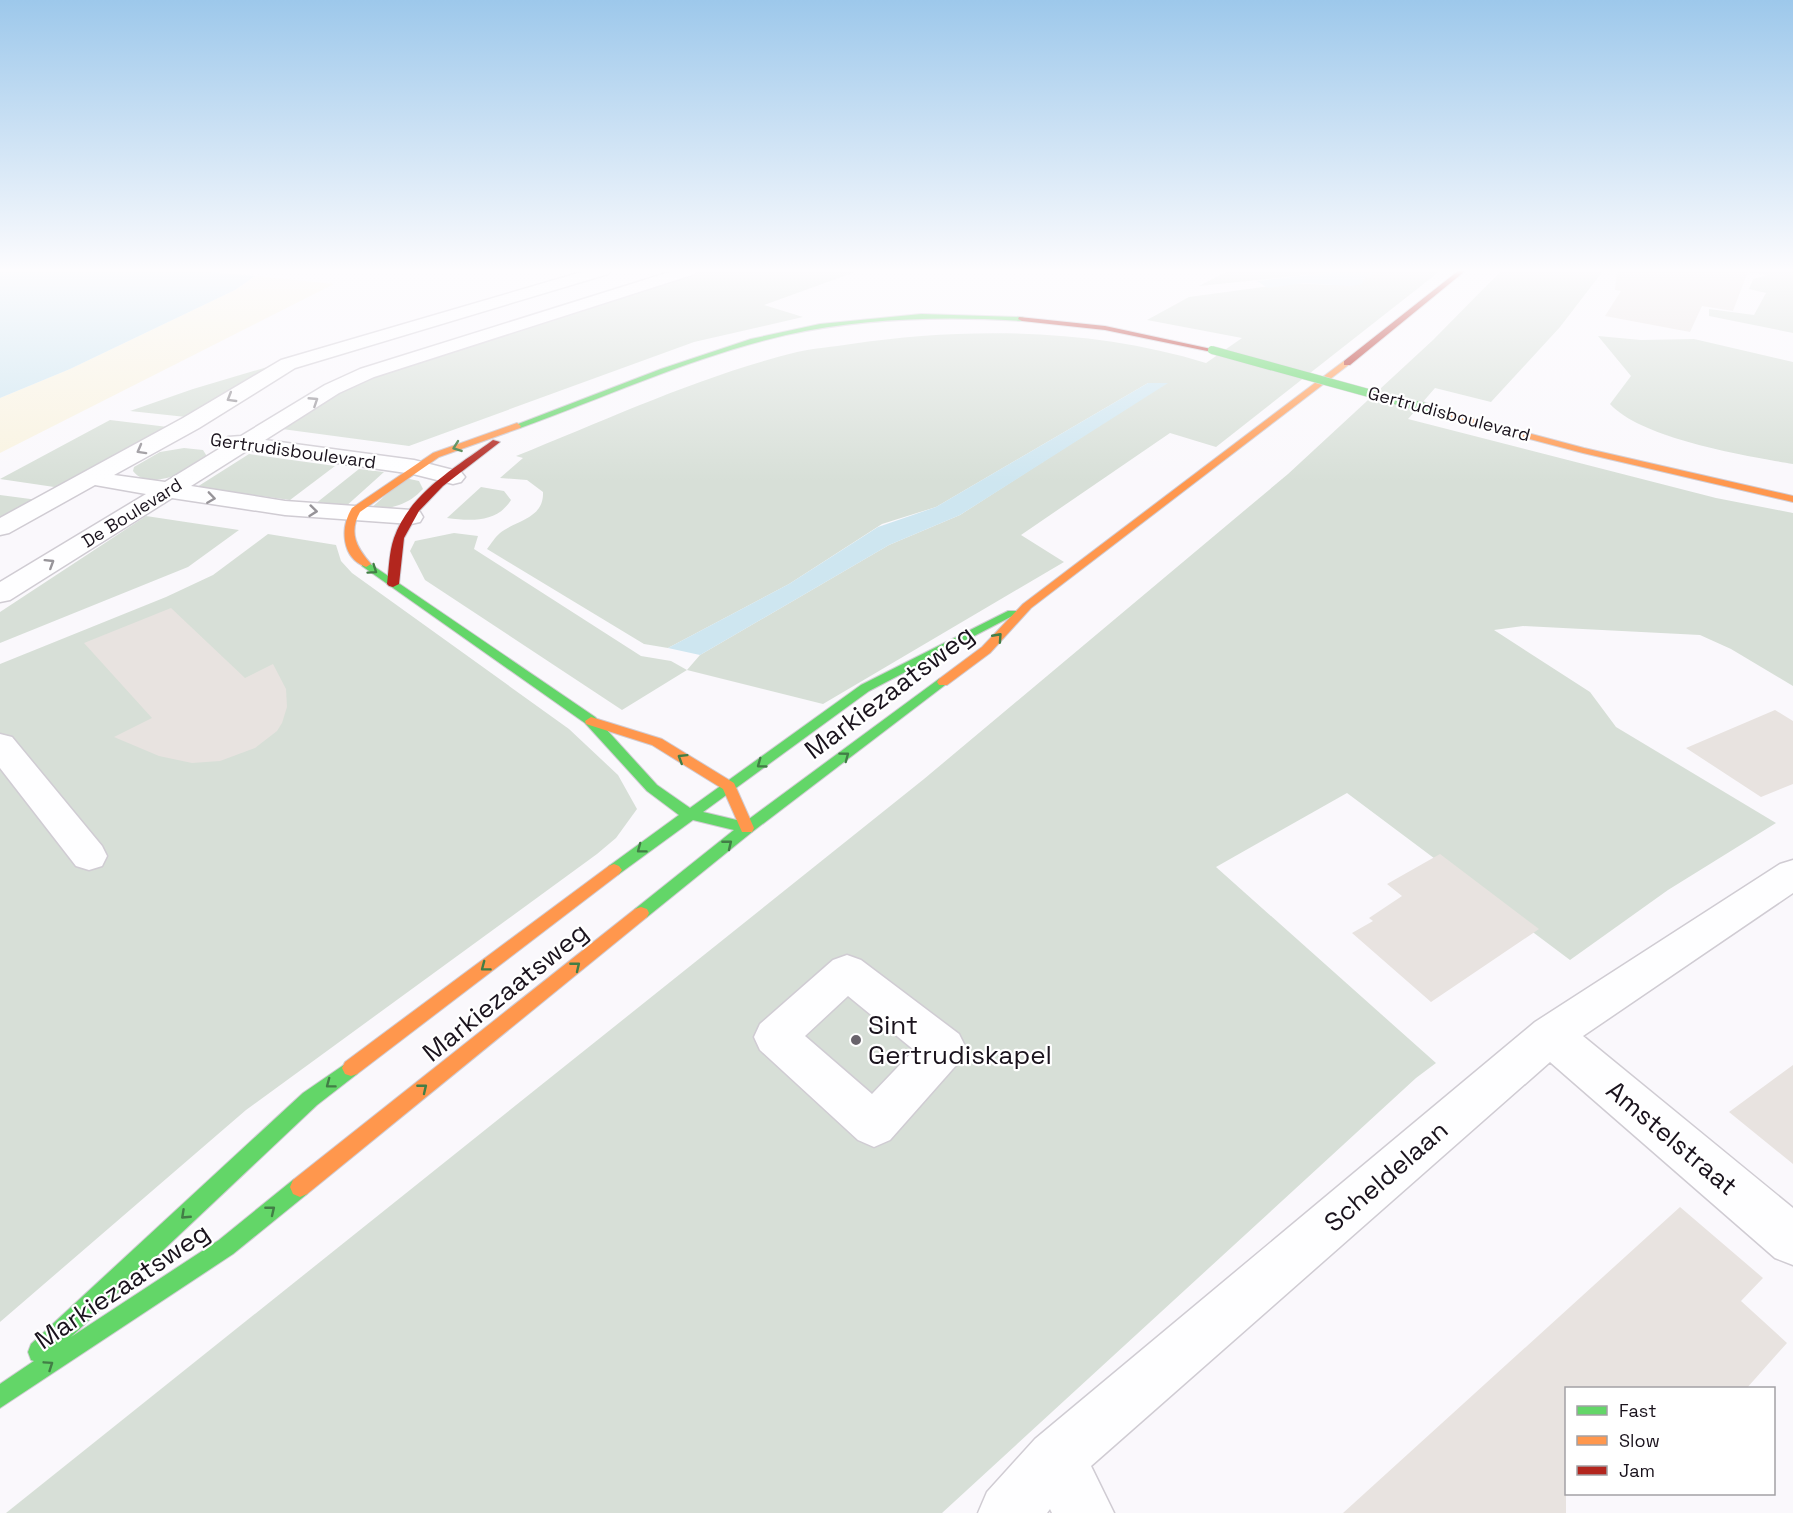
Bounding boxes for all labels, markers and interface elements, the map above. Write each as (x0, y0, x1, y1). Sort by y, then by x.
street label: Gertrudisboulevard (1365, 381, 1533, 446)
one-way arrow (227, 391, 237, 403)
one-way arrow (307, 397, 318, 408)
street label: Gertrudisboulevard (209, 427, 377, 474)
one-way arrow (452, 440, 462, 453)
one-way arrow (137, 443, 147, 454)
street label: De Boulevard (77, 473, 186, 552)
one-way arrow (206, 491, 215, 503)
one-way arrow (308, 504, 317, 517)
one-way arrow (44, 559, 54, 571)
one-way arrow (366, 562, 377, 573)
street label: Markiezaatsweg (798, 617, 980, 767)
one-way arrow (991, 633, 1002, 644)
one-way arrow (838, 752, 849, 763)
one-way arrow (678, 753, 688, 765)
one-way arrow (756, 756, 767, 767)
one-way arrow (721, 841, 732, 852)
one-way arrow (637, 842, 648, 853)
street label: Markiezaatsweg (415, 915, 595, 1069)
one-way arrow (481, 959, 492, 970)
one-way arrow (569, 963, 580, 974)
place label: Sint Gertrudiskapel (868, 1008, 1052, 1072)
marker: Sint Gertrudiskapel (849, 1033, 863, 1047)
street label: Amstelstraat (1599, 1073, 1745, 1203)
one-way arrow (325, 1077, 336, 1088)
one-way arrow (417, 1085, 428, 1096)
street label: Scheldelaan (1317, 1113, 1455, 1239)
one-way arrow (264, 1207, 275, 1218)
one-way arrow (182, 1208, 192, 1219)
street label: Markiezaatsweg (28, 1215, 216, 1357)
one-way arrow (42, 1361, 53, 1372)
legend (1565, 1387, 1775, 1495)
text: Fast (1619, 1399, 1656, 1422)
text: Slow (1619, 1429, 1660, 1452)
text: Jam (1619, 1459, 1655, 1482)

